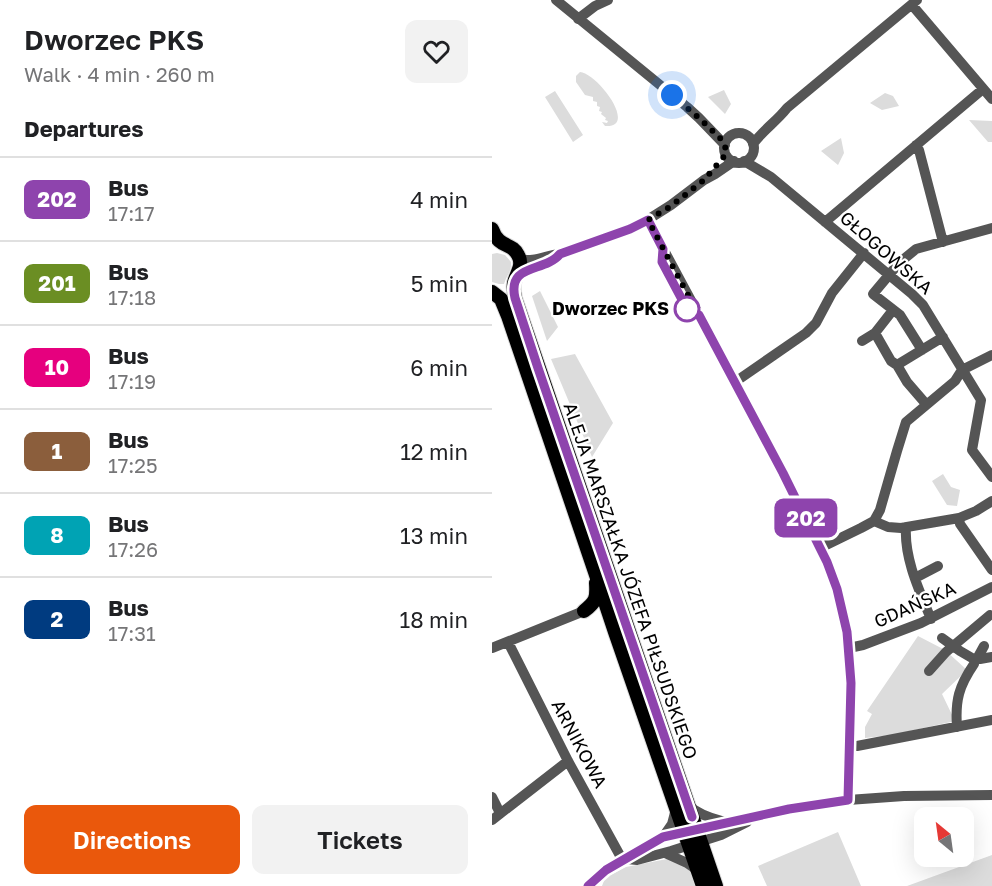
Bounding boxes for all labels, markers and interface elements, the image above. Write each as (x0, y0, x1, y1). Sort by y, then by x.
button: heart (405, 20, 468, 83)
text: Dworzec PKS (24, 23, 204, 56)
text: Walk · 4 min · 260 m (24, 62, 215, 86)
your location (657, 80, 687, 110)
text: Departures (24, 115, 143, 142)
text: Bus (108, 174, 149, 201)
text: 202 (37, 186, 77, 212)
text: 4 min (410, 186, 468, 213)
text: 17:17 (108, 201, 155, 225)
street label: GŁOGOWSKA (836, 206, 937, 298)
text: Bus (108, 258, 149, 285)
text: 201 (38, 270, 76, 296)
text: 5 min (411, 270, 468, 297)
text: 17:18 (108, 285, 156, 309)
marker: Dworzec PKS (674, 296, 700, 322)
place label: Dworzec PKS (552, 297, 669, 319)
text: Bus (108, 342, 149, 369)
text: 10 (45, 354, 69, 380)
text: 6 min (410, 354, 468, 381)
text: 17:19 (108, 369, 156, 393)
street label: ALEJA MARSZAŁKA JÓZEFA PIŁSUDSKIEGO (559, 399, 703, 762)
text: Bus (108, 426, 149, 453)
text: 1 (52, 438, 62, 464)
text: 12 min (400, 438, 468, 465)
text: 17:25 (108, 453, 158, 477)
line badge: 202 (772, 498, 840, 538)
text: 202 (786, 505, 826, 531)
text: Bus (108, 510, 149, 537)
text: 8 (50, 522, 64, 548)
text: 13 min (400, 522, 468, 549)
text: 17:26 (108, 537, 158, 561)
street label: GDAŃSKA (870, 576, 959, 632)
text: Bus (108, 594, 149, 621)
text: 2 (51, 606, 63, 632)
text: 18 min (400, 606, 468, 633)
text: 17:31 (108, 621, 156, 645)
street label: ARNIKOWA (547, 696, 612, 792)
button: Directions (24, 805, 240, 874)
button: Tickets (252, 805, 468, 874)
north arrow (914, 807, 974, 867)
map controls (914, 807, 974, 867)

